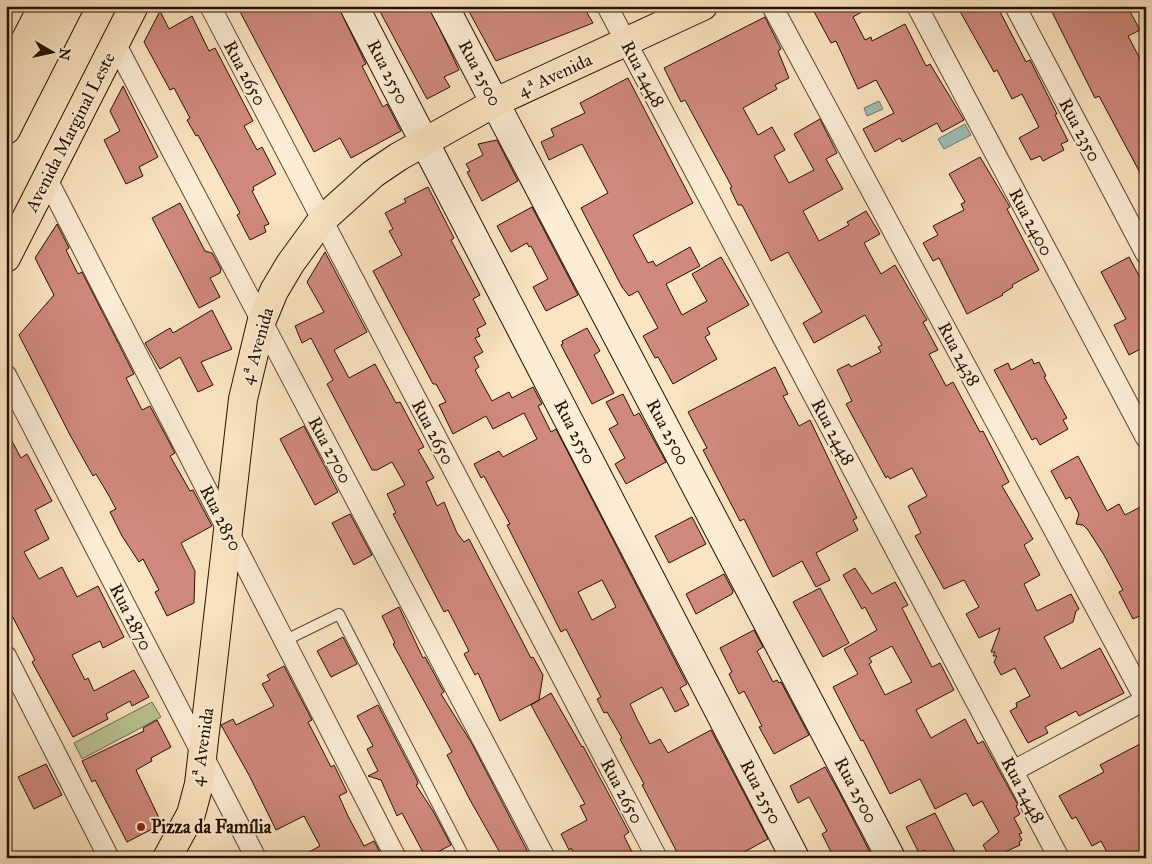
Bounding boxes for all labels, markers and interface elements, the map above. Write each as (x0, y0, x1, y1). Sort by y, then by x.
north arrow (28, 28, 78, 78)
street label: Rua 2550 (362, 36, 414, 108)
street label: Rua 2500 (453, 36, 507, 110)
street label: Rua 2650 (219, 37, 271, 109)
street label: Rua 2448 (616, 37, 670, 111)
text: N (55, 47, 74, 61)
street label: 4ª Avenida (514, 48, 596, 102)
street label: Avenida Marginal Leste (20, 49, 121, 217)
street label: Rua 2350 (1054, 95, 1106, 165)
street label: Rua 2400 (1004, 184, 1058, 260)
street label: 4ª Avenida (236, 305, 279, 387)
street label: Rua 2438 (933, 318, 985, 390)
street label: Rua 2500 (641, 395, 695, 469)
street label: Rua 2448 (806, 395, 860, 469)
street label: Rua 2650 (407, 396, 459, 468)
street label: Rua 2550 (549, 396, 601, 468)
street label: Rua 2700 (303, 413, 357, 487)
street label: Rua 2850 (195, 481, 247, 555)
street label: Rua 2870 (105, 580, 157, 654)
street label: 4ª Avenida (186, 706, 218, 788)
street label: Rua 2500 (829, 753, 883, 827)
street label: Rua 2448 (996, 753, 1050, 827)
street label: Rua 2650 (596, 755, 648, 827)
street label: Rua 2550 (735, 756, 787, 828)
place label: Pizza da Família (151, 816, 272, 838)
marker: Pizza da Família (135, 821, 147, 833)

